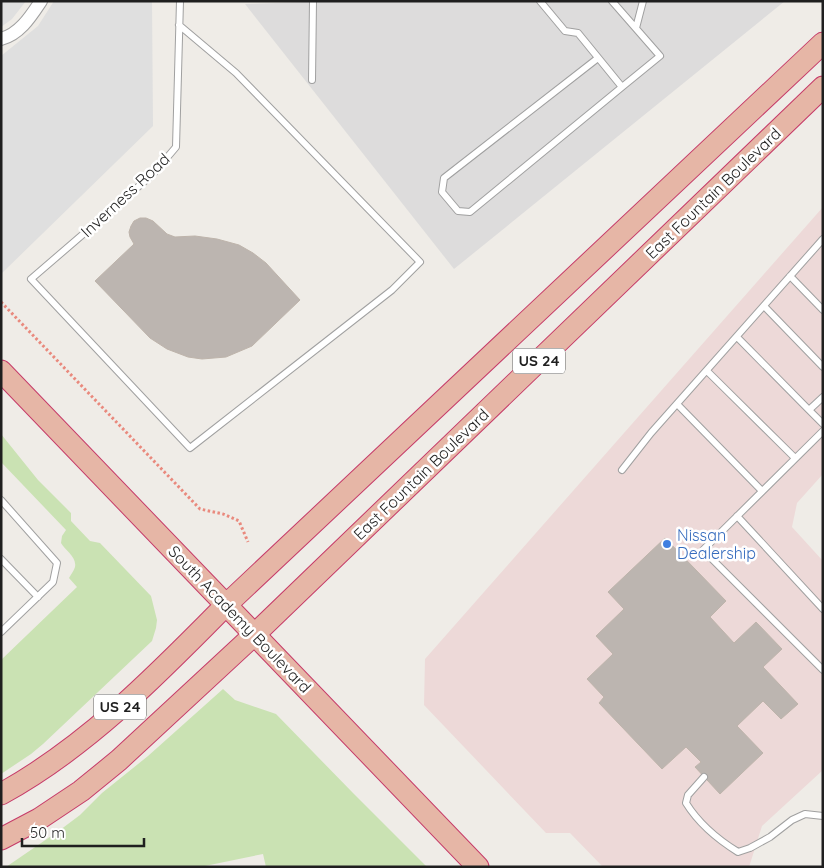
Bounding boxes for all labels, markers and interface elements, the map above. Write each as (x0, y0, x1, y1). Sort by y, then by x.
street label: East Fountain Boulevard (641, 123, 785, 263)
street label: Inverness Road (76, 149, 174, 241)
road number: US 24 (513, 348, 565, 374)
street label: East Fountain Boulevard (349, 404, 493, 544)
place label: Nissan Dealership (677, 525, 756, 563)
marker: Nissan Dealership (661, 538, 673, 550)
street label: South Academy Boulevard (164, 541, 316, 697)
road number: US 24 (94, 694, 146, 720)
scale bar (22, 816, 145, 848)
text: 50 m (30, 823, 65, 842)

